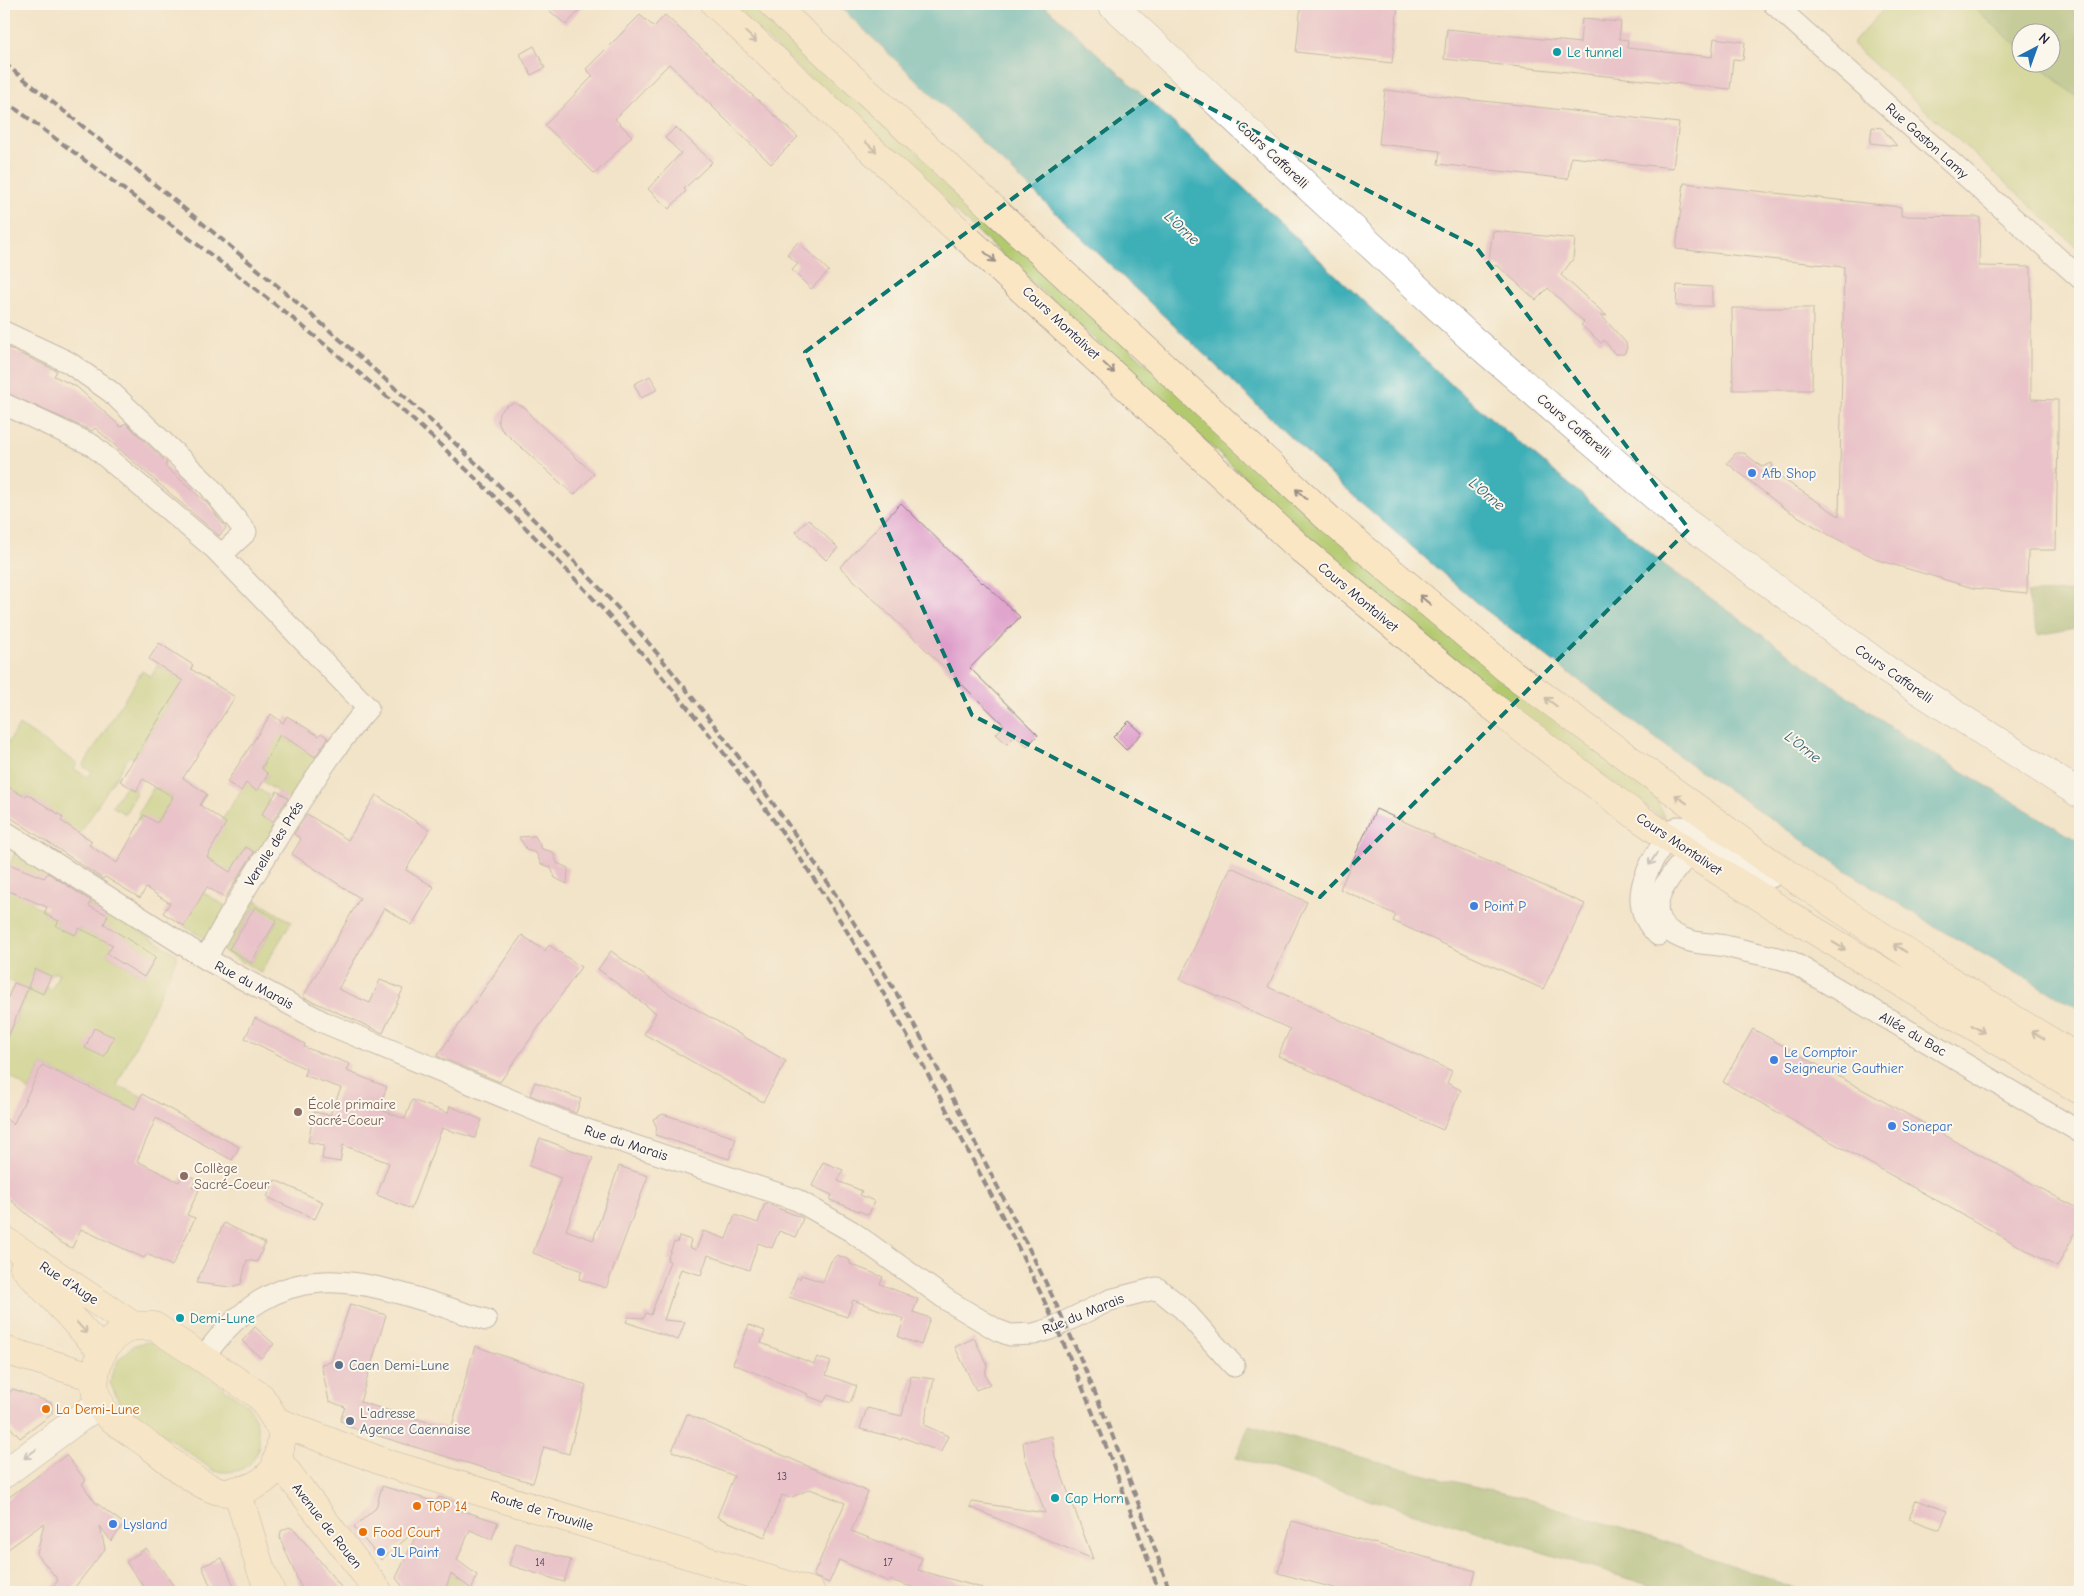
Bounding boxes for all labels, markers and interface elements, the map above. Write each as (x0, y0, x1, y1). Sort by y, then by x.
north arrow (2012, 22, 2062, 72)
text: N (2035, 29, 2053, 48)
one-way arrow (745, 31, 758, 43)
place label: Le tunnel (1567, 44, 1622, 61)
marker: Le tunnel (1551, 46, 1563, 58)
street label: Rue Gaston Lamy (1882, 99, 1972, 183)
street label: Cours Caffarelli (1234, 118, 1312, 192)
one-way arrow (864, 141, 877, 153)
water label: L'Orne (1161, 207, 1204, 249)
one-way arrow (983, 251, 996, 263)
street label: Cours Montalivet (1019, 283, 1104, 364)
one-way arrow (1102, 362, 1115, 374)
street label: Cours Caffarelli (1534, 390, 1614, 462)
place label: Afb Shop (1762, 465, 1816, 482)
marker: Afb Shop (1746, 467, 1758, 479)
water label: L'Orne (1465, 474, 1509, 514)
one-way arrow (1295, 488, 1308, 500)
street label: Cours Montalivet (1314, 558, 1402, 636)
one-way arrow (1418, 594, 1431, 605)
street label: Cours Caffarelli (1852, 641, 1936, 707)
one-way arrow (1544, 697, 1558, 707)
water label: L'Orne (1781, 727, 1825, 767)
one-way arrow (1674, 794, 1688, 804)
street label: Venelle des Prés (241, 798, 307, 890)
street label: Cours Montalivet (1633, 809, 1726, 879)
one-way arrow (1648, 851, 1658, 865)
place label: Point P (1484, 898, 1526, 915)
marker: Point P (1468, 900, 1480, 912)
one-way arrow (1831, 941, 1845, 951)
one-way arrow (1894, 943, 1908, 953)
street label: Rue du Marais (212, 957, 297, 1013)
street label: Allée du Bac (1876, 1008, 1950, 1060)
one-way arrow (1971, 1025, 1985, 1035)
one-way arrow (2031, 1029, 2046, 1039)
place label: Le Comptoir Seigneurie Gauthier (1784, 1044, 1904, 1077)
marker: Le Comptoir Seigneurie Gauthier (1768, 1054, 1780, 1066)
place label: École primaire Sacré-Coeur (308, 1096, 396, 1129)
marker: École primaire Sacré-Coeur (292, 1106, 304, 1118)
place label: Sonepar (1902, 1118, 1953, 1135)
marker: Sonepar (1886, 1120, 1898, 1132)
street label: Rue du Marais (582, 1121, 670, 1165)
place label: Collège Sacré-Coeur (194, 1160, 270, 1193)
marker: Collège Sacré-Coeur (178, 1170, 190, 1182)
street label: Rue d'Auge (36, 1258, 102, 1308)
street label: Rue du Marais (1040, 1290, 1127, 1338)
place label: Demi-Lune (190, 1310, 255, 1327)
marker: Demi-Lune (174, 1312, 186, 1324)
one-way arrow (77, 1322, 88, 1335)
place label: Caen Demi-Lune (349, 1357, 449, 1374)
marker: Caen Demi-Lune (333, 1359, 345, 1371)
place label: La Demi-Lune (56, 1401, 140, 1418)
marker: La Demi-Lune (40, 1403, 52, 1415)
place label: L'adresse Agence Caennaise (360, 1405, 470, 1438)
marker: L'adresse Agence Caennaise (344, 1415, 356, 1427)
one-way arrow (24, 1449, 37, 1460)
house number: 13 (777, 1470, 787, 1483)
street label: Avenue de Rouen (288, 1480, 366, 1572)
street label: Route de Trouville (489, 1487, 595, 1535)
place label: Cap Horn (1065, 1490, 1124, 1507)
marker: Cap Horn (1049, 1492, 1061, 1504)
place label: TOP 14 (427, 1498, 468, 1515)
marker: TOP 14 (411, 1500, 423, 1512)
place label: Lysland (123, 1516, 168, 1533)
marker: Lysland (107, 1518, 119, 1530)
place label: Food Court (373, 1524, 441, 1541)
marker: Food Court (357, 1526, 369, 1538)
place label: JL Paint (391, 1544, 439, 1561)
marker: JL Paint (375, 1546, 387, 1558)
house number: 14 (535, 1556, 545, 1569)
house number: 17 (883, 1556, 893, 1569)

